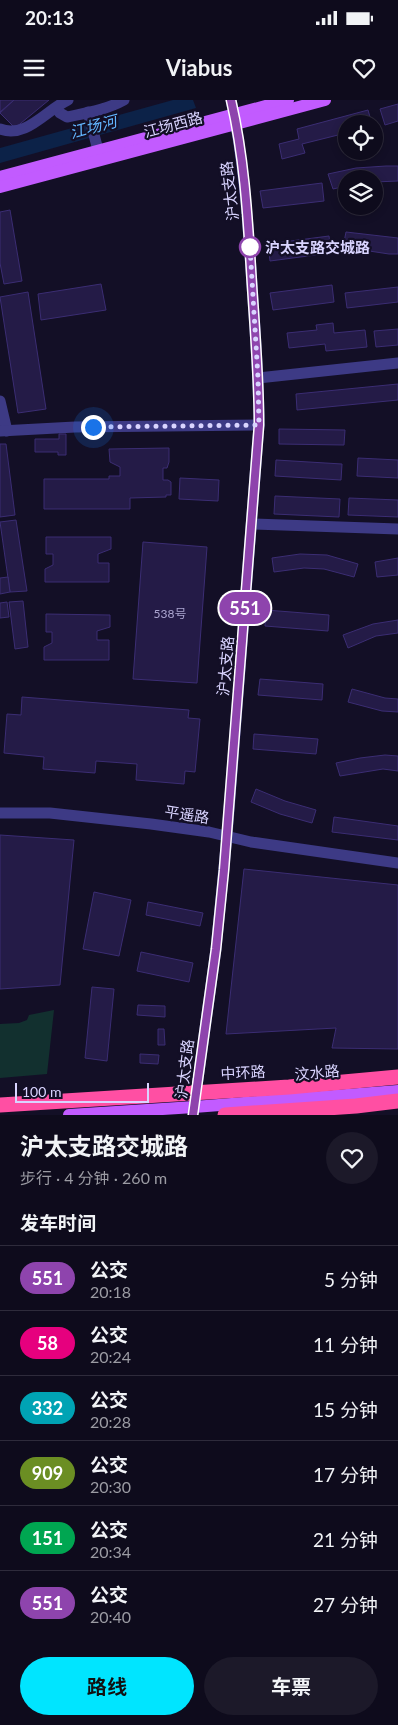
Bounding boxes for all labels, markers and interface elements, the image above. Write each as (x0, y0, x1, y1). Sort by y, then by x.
text: 20:13 (25, 6, 74, 29)
icon: menu (20, 54, 48, 82)
text: Viabus (166, 54, 232, 81)
icon: heart (350, 54, 378, 82)
street label: 江场西路 (142, 108, 204, 140)
water label: 江场河 (67, 110, 122, 141)
map controls (338, 115, 383, 215)
button: locate (338, 115, 383, 160)
street label: 沪太支路 (216, 160, 242, 222)
button: layers (338, 170, 383, 215)
marker: 沪太支路交城路 (239, 236, 261, 258)
place label: 沪太支路交城路 (265, 238, 370, 256)
your location (81, 415, 106, 440)
line badge: 551 (216, 592, 274, 624)
text: 551 (229, 597, 261, 619)
house number: 538号 (154, 606, 186, 621)
street label: 沪太支路 (213, 635, 237, 697)
street label: 平遥路 (163, 802, 211, 826)
street label: 沪太支路 (171, 1038, 197, 1100)
street label: 汶水路 (294, 1061, 340, 1083)
street label: 中环路 (220, 1062, 266, 1082)
scale bar (15, 1080, 149, 1103)
text: 100 m (22, 1083, 61, 1100)
text: 沪太支路交城路 (20, 1131, 188, 1160)
button: heart (326, 1132, 378, 1184)
text: 步行 · 4 分钟 · 260 m (20, 1168, 167, 1187)
text: 发车时间 (20, 1211, 96, 1234)
text: 公交 (90, 1258, 128, 1281)
text: 551 (32, 1267, 63, 1289)
text: 5 分钟 (324, 1268, 378, 1291)
text: 20:18 (90, 1282, 131, 1301)
text: 公交 (90, 1323, 128, 1346)
text: 58 (37, 1332, 58, 1354)
text: 11 分钟 (313, 1333, 378, 1356)
text: 20:24 (90, 1347, 131, 1366)
text: 公交 (90, 1388, 128, 1411)
text: 332 (32, 1397, 63, 1419)
text: 15 分钟 (313, 1398, 378, 1421)
text: 20:28 (90, 1412, 131, 1431)
text: 公交 (90, 1453, 128, 1476)
text: 909 (32, 1462, 63, 1484)
text: 17 分钟 (313, 1463, 378, 1486)
text: 20:30 (90, 1477, 131, 1496)
text: 公交 (90, 1518, 128, 1541)
text: 151 (32, 1527, 63, 1549)
text: 21 分钟 (313, 1528, 378, 1551)
text: 20:34 (90, 1542, 131, 1561)
text: 公交 (90, 1583, 128, 1606)
text: 551 (32, 1592, 63, 1614)
text: 27 分钟 (313, 1593, 378, 1616)
text: 20:40 (90, 1607, 131, 1626)
button: 路线 (20, 1657, 194, 1715)
button: 车票 (204, 1657, 378, 1715)

